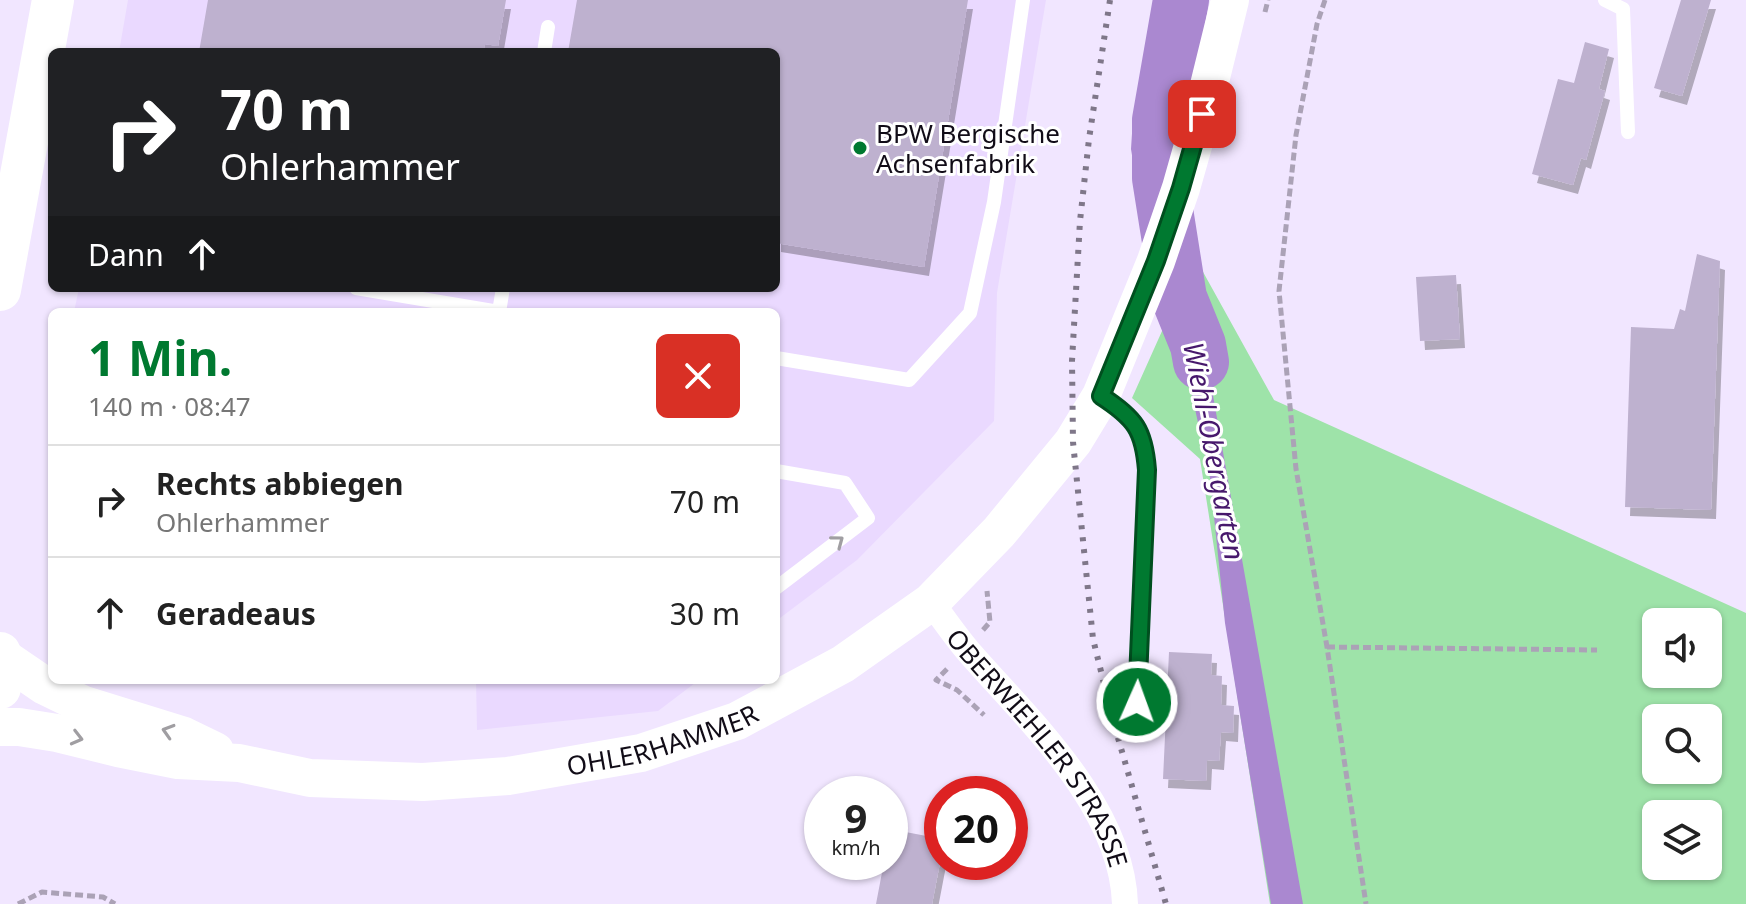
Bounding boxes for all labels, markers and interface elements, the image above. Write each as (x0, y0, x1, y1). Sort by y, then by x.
text: 70 m (220, 70, 353, 146)
icon: right (88, 80, 192, 184)
pin (1168, 80, 1236, 148)
icon: arrive (1180, 92, 1224, 136)
place label: BPW Bergische Achsenfabrik (876, 115, 1060, 181)
marker: BPW Bergische Achsenfabrik (851, 139, 869, 157)
text: Ohlerhammer (220, 142, 460, 191)
icon: ahead (180, 232, 224, 276)
text: Dann (88, 234, 164, 275)
text: 1 Min. (88, 325, 232, 390)
button: close (656, 334, 740, 418)
water label: Wiehl-Obergarten (1175, 339, 1255, 563)
text: 140 m · 08:47 (88, 388, 251, 424)
text: Rechts abbiegen (156, 463, 404, 504)
icon: right (88, 479, 132, 523)
text: 70 m (670, 481, 740, 522)
text: Ohlerhammer (156, 504, 329, 540)
one-way arrow (829, 536, 844, 550)
icon: ahead (88, 591, 132, 635)
text: Geradeaus (156, 593, 316, 634)
text: 30 m (670, 593, 740, 634)
map controls (1642, 608, 1722, 880)
button: sound (1642, 608, 1722, 688)
street label: OBERWIEHLER STRASSE (938, 621, 1137, 871)
position arrow (1095, 660, 1179, 744)
street label: OHLERHAMMER (564, 695, 764, 784)
button: search (1642, 704, 1722, 784)
one-way arrow (162, 724, 175, 740)
one-way arrow (70, 729, 83, 746)
speed limit sign: 20 (924, 776, 1028, 880)
text: 9 (845, 790, 867, 845)
button: layers (1642, 800, 1722, 880)
text: km/h (831, 834, 881, 861)

